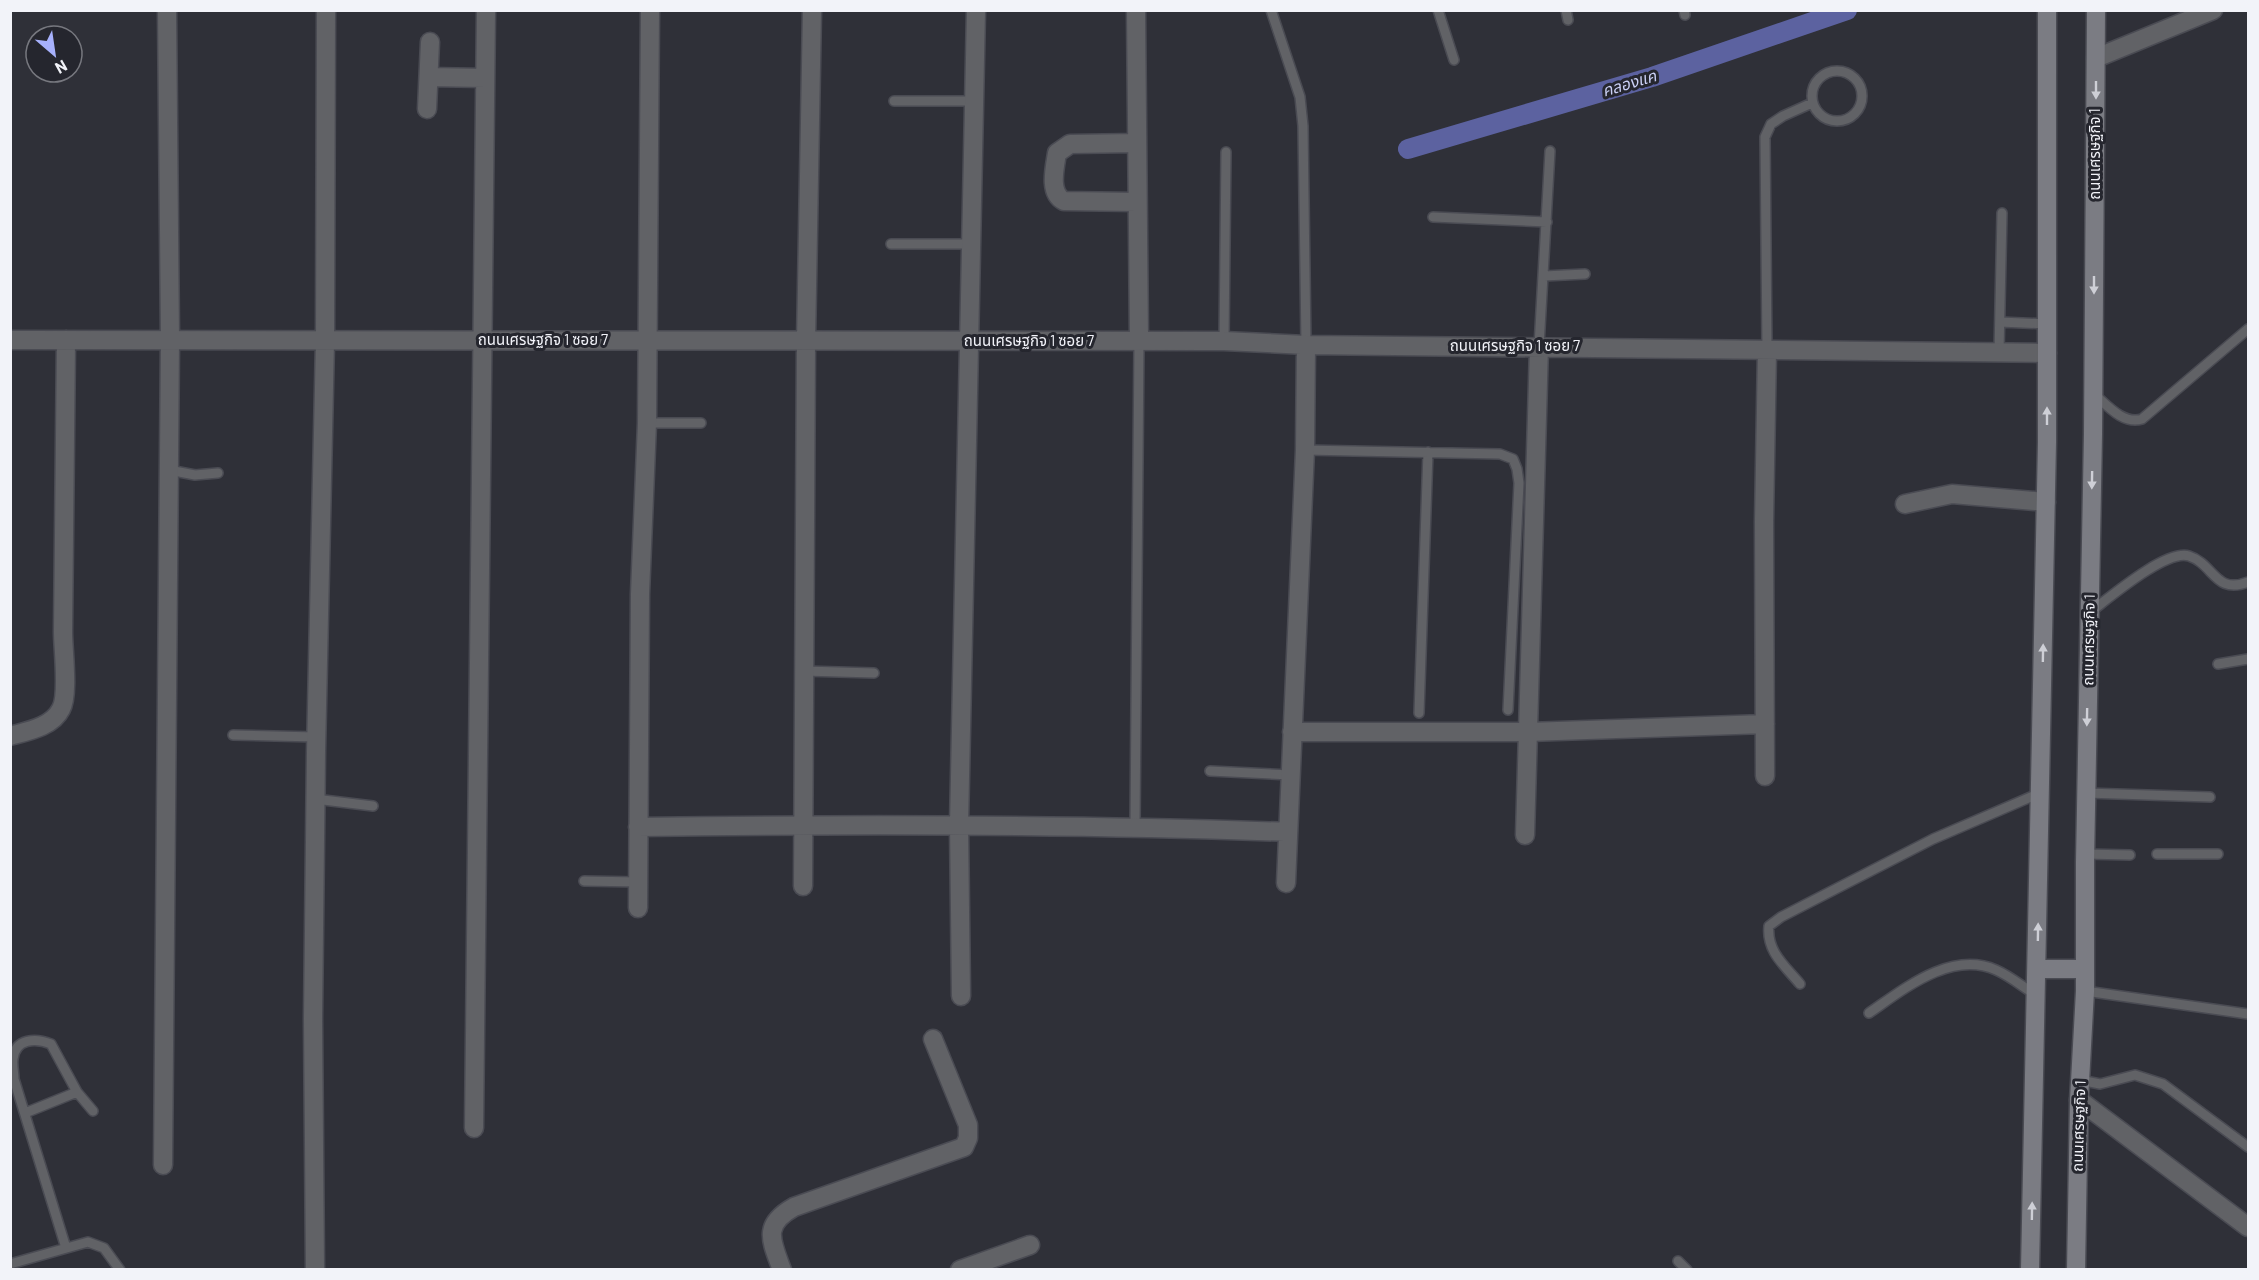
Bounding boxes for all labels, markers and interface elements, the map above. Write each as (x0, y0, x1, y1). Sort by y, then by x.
north arrow (24, 24, 84, 84)
text: N (52, 57, 71, 78)
water label: คลองแค (1600, 65, 1659, 100)
one-way arrow (2091, 80, 2101, 99)
street label: ถนนเศรษฐกิจ 1 (2085, 108, 2103, 200)
one-way arrow (2089, 275, 2099, 294)
street label: ถนนเศรษฐกิจ 1 ซอย 7 (478, 330, 608, 348)
street label: ถนนเศรษฐกิจ 1 ซอย 7 (964, 331, 1094, 349)
street label: ถนนเศรษฐกิจ 1 ซอย 7 (1450, 336, 1580, 354)
one-way arrow (2042, 407, 2052, 426)
one-way arrow (2087, 470, 2097, 489)
street label: ถนนเศรษฐกิจ 1 (2078, 594, 2098, 686)
one-way arrow (2038, 644, 2048, 663)
one-way arrow (2083, 707, 2092, 726)
one-way arrow (2033, 923, 2042, 942)
street label: ถนนเศรษฐกิจ 1 (2067, 1080, 2089, 1172)
one-way arrow (2027, 1202, 2036, 1221)

